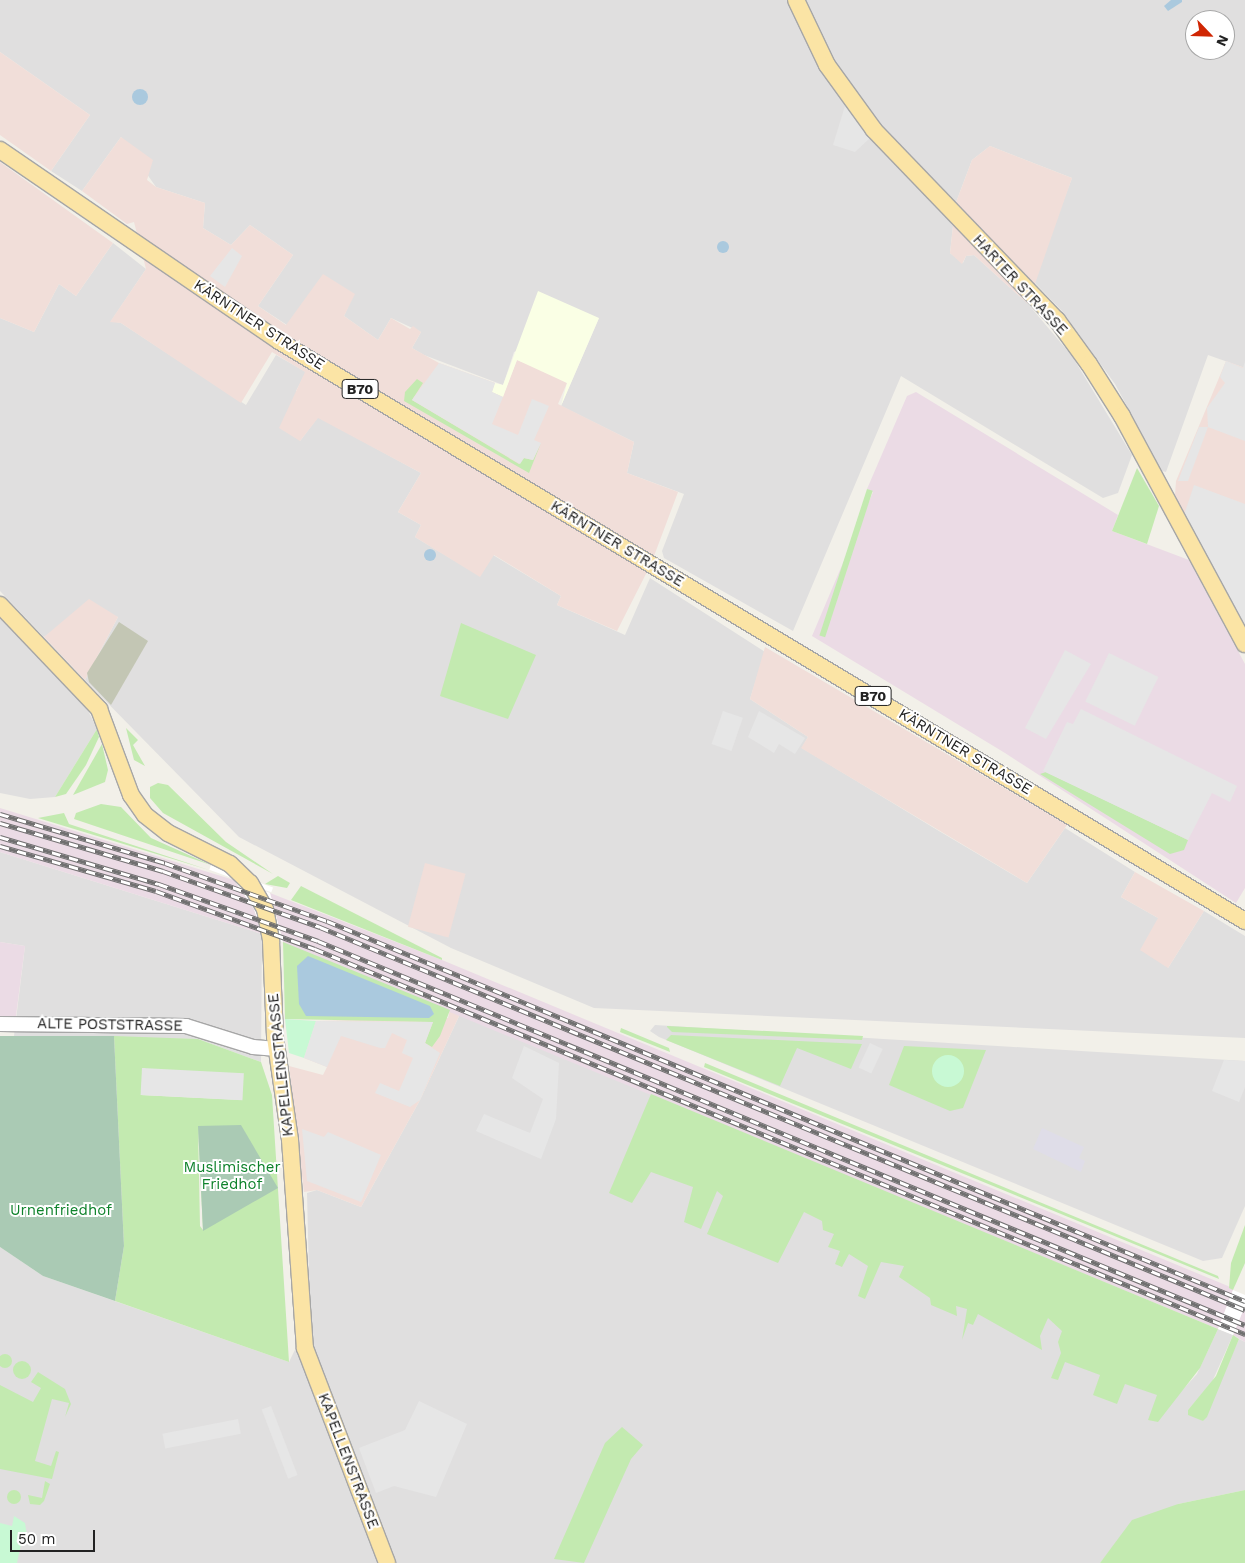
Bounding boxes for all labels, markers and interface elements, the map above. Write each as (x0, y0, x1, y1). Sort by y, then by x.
north arrow (1185, 10, 1235, 60)
text: N (1213, 33, 1232, 49)
street label: HARTER STRASSE (969, 231, 1071, 339)
street label: KÄRNTNER STRASSE (190, 276, 328, 374)
road number: B70 (341, 378, 379, 400)
street label: KÄRNTNER STRASSE (547, 497, 687, 591)
road number: B70 (854, 684, 892, 708)
street label: KÄRNTNER STRASSE (895, 705, 1035, 799)
street label: KAPELLENSTRASSE (265, 993, 297, 1137)
street label: ALTE POSTSTRASSE (37, 1015, 183, 1035)
park label: Muslimischer Friedhof (183, 1158, 281, 1193)
park label: Urnenfriedhof (10, 1202, 112, 1220)
street label: KAPELLENSTRASSE (314, 1391, 382, 1531)
scale bar (12, 1520, 98, 1552)
text: 50 m (18, 1530, 55, 1548)

